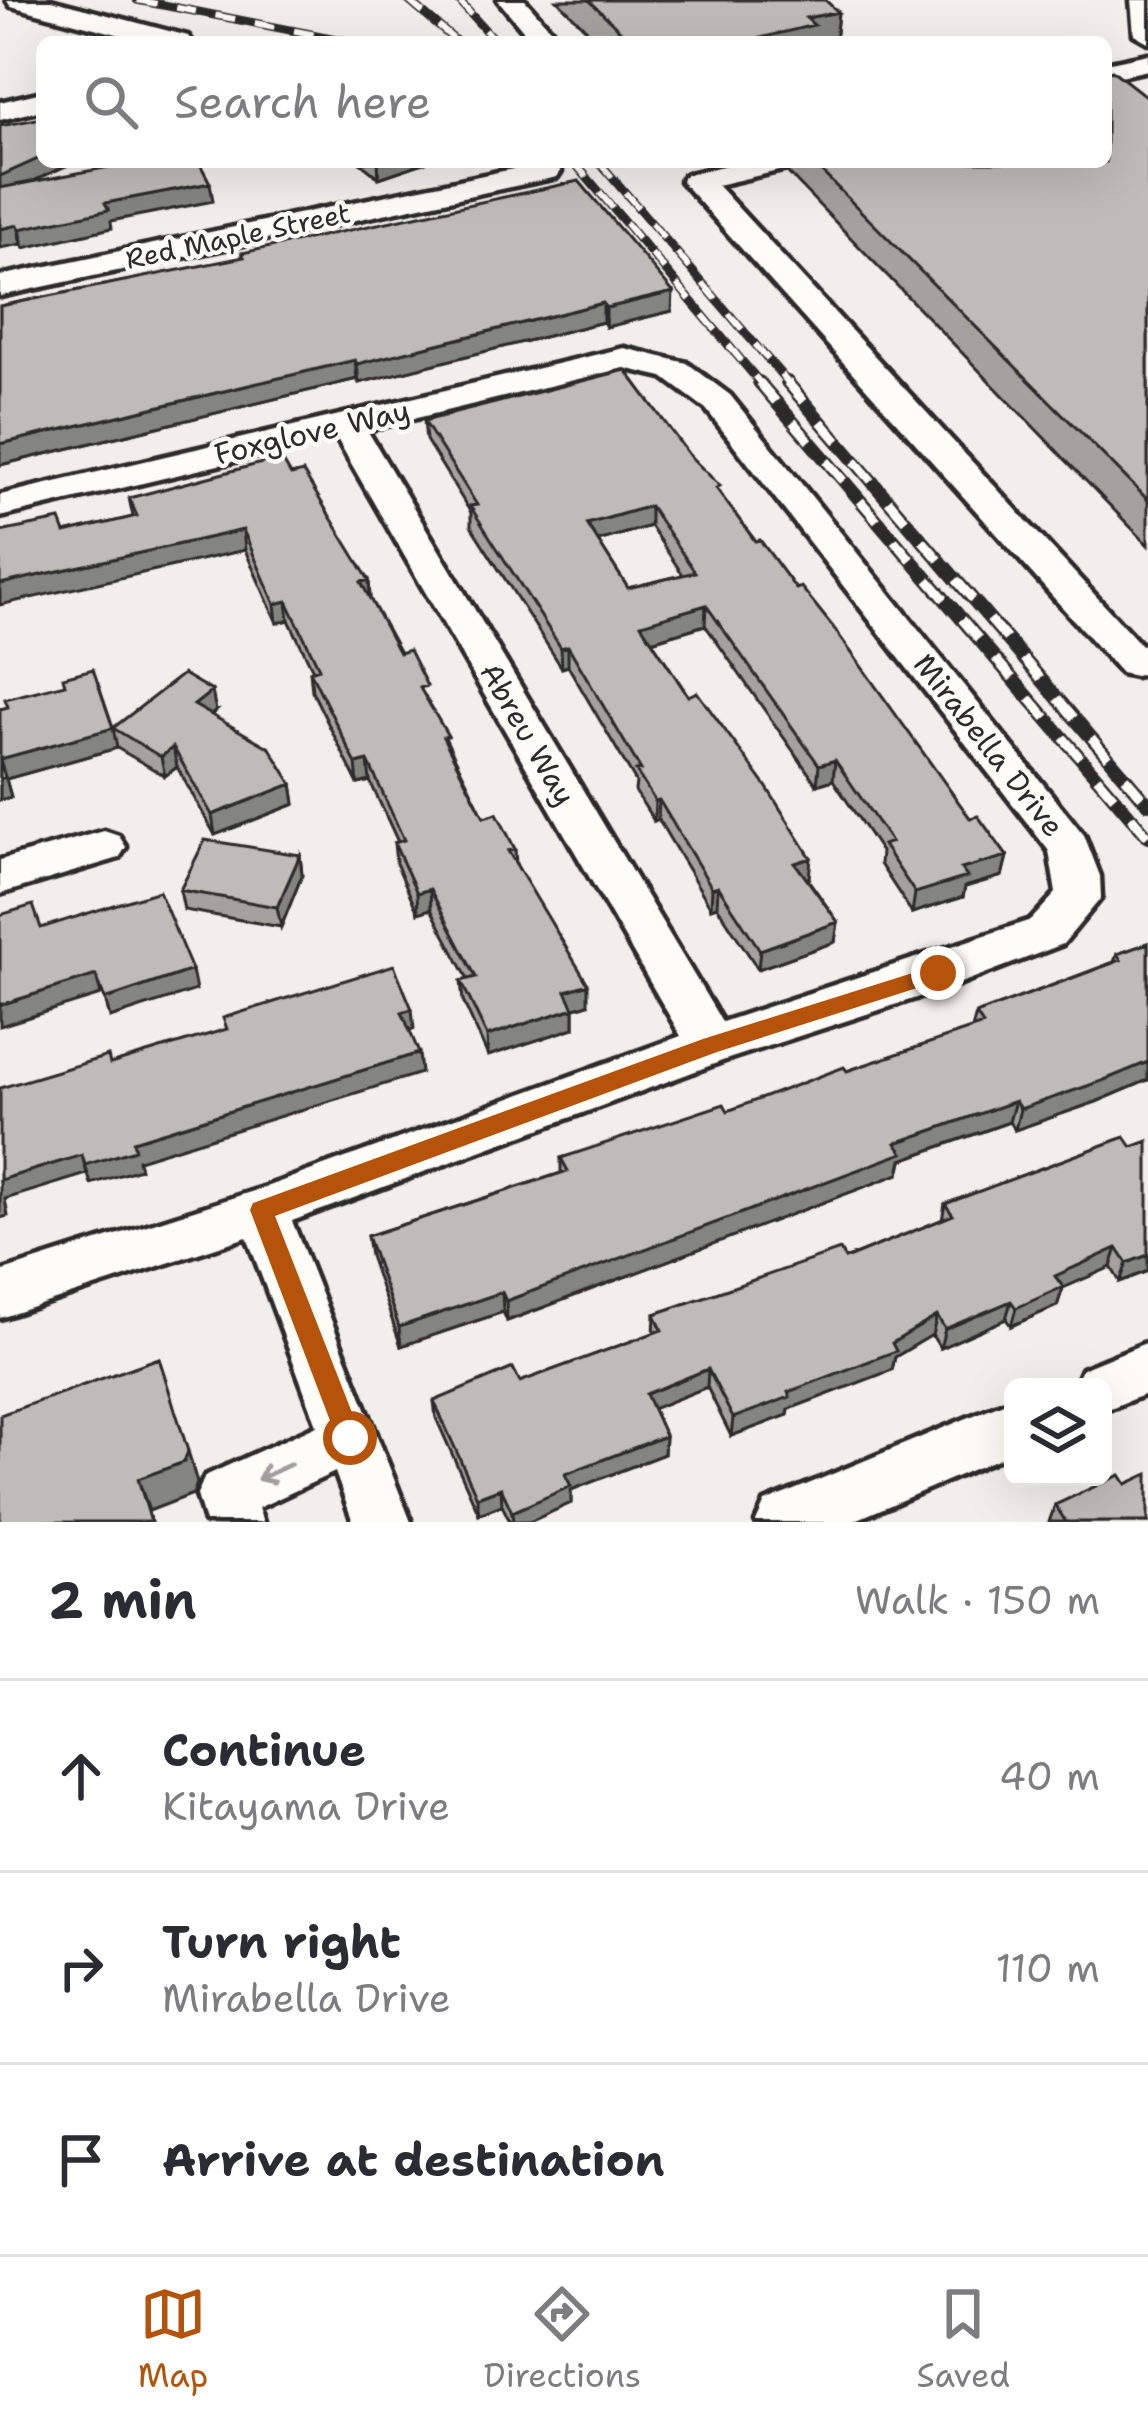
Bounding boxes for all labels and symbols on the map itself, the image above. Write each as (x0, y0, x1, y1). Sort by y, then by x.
street label: Red Maple Street (122, 194, 354, 278)
street label: Foxglove Way (210, 390, 414, 474)
street label: Mirabella Drive (904, 645, 1074, 845)
street label: Abreu Way (471, 655, 585, 813)
route end (911, 946, 965, 1000)
route start (323, 1411, 377, 1465)
one-way arrow (257, 1462, 293, 1484)

